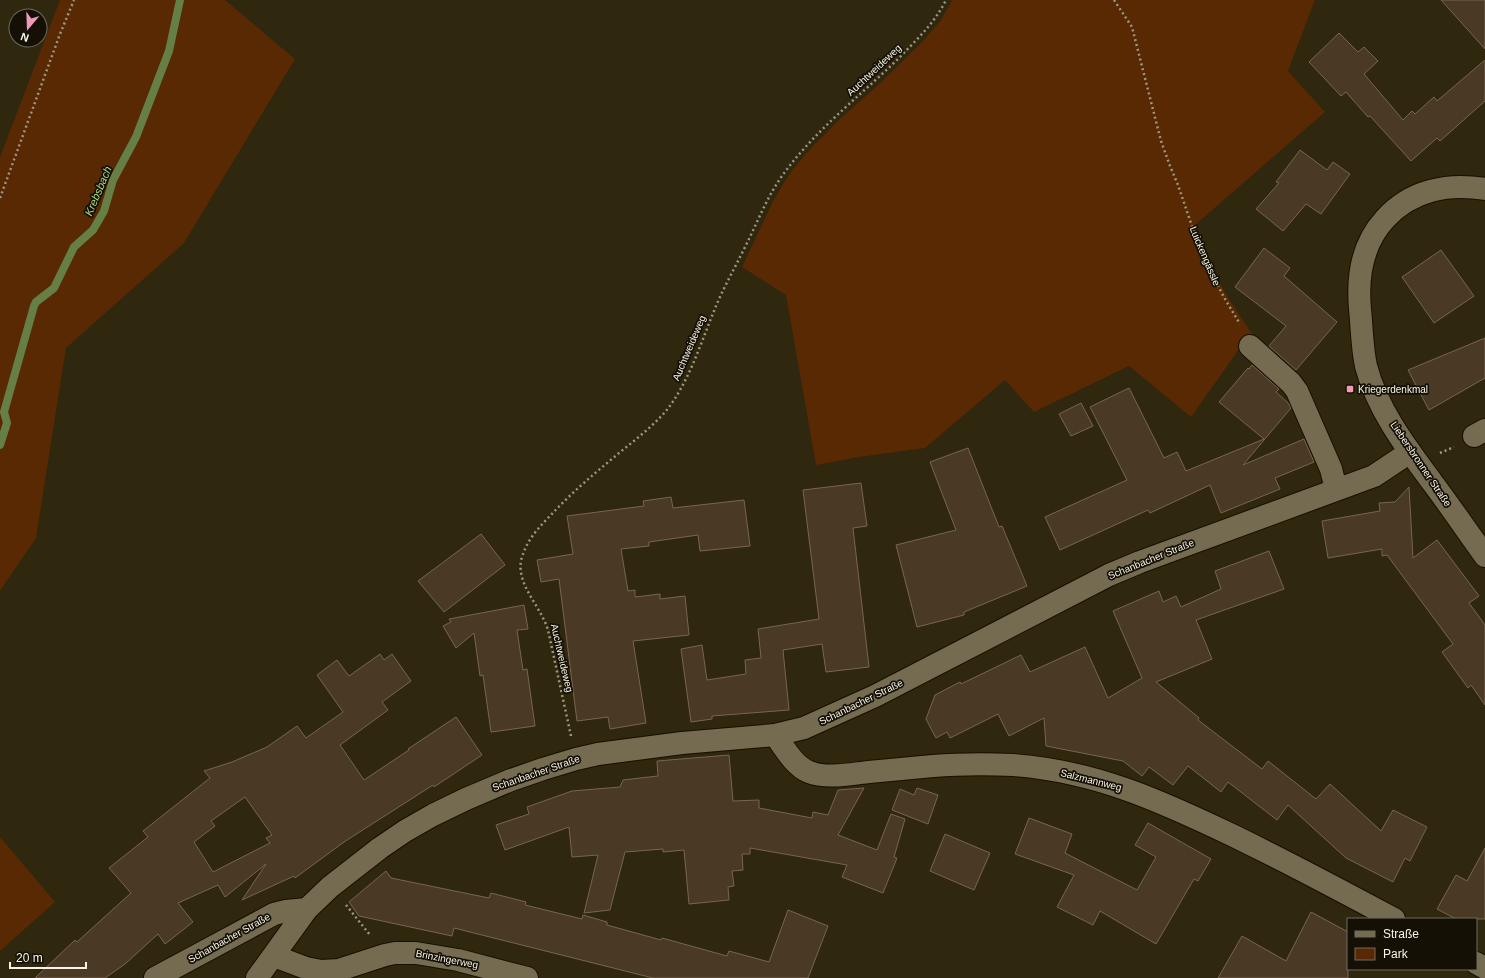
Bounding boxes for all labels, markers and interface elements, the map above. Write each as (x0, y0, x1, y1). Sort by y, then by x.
north arrow (8, 8, 48, 48)
text: N (19, 30, 30, 44)
street label: Auchtweideweg (845, 42, 903, 98)
water label: Krebsbach (82, 164, 114, 218)
street label: Luickengässle (1188, 225, 1223, 288)
street label: Auchtweideweg (670, 314, 708, 382)
marker: Kriegerdenkmal (1345, 384, 1355, 394)
place label: Kriegerdenkmal (1358, 384, 1428, 395)
street label: Liebersbronner Straße (1388, 419, 1454, 509)
street label: Schanbacher Straße (1106, 537, 1196, 581)
street label: Auchtweideweg (549, 623, 575, 693)
street label: Schanbacher Straße (817, 677, 905, 727)
street label: Schanbacher Straße (491, 753, 582, 793)
street label: Salzmannweg (1059, 767, 1123, 793)
street label: Schanbacher Straße (186, 911, 272, 965)
legend (1347, 918, 1477, 970)
text: Straße (1383, 927, 1419, 941)
scale bar (10, 944, 86, 970)
text: Park (1383, 947, 1409, 961)
street label: Brinzingerweg (415, 948, 479, 970)
text: 20 m (16, 951, 43, 965)

